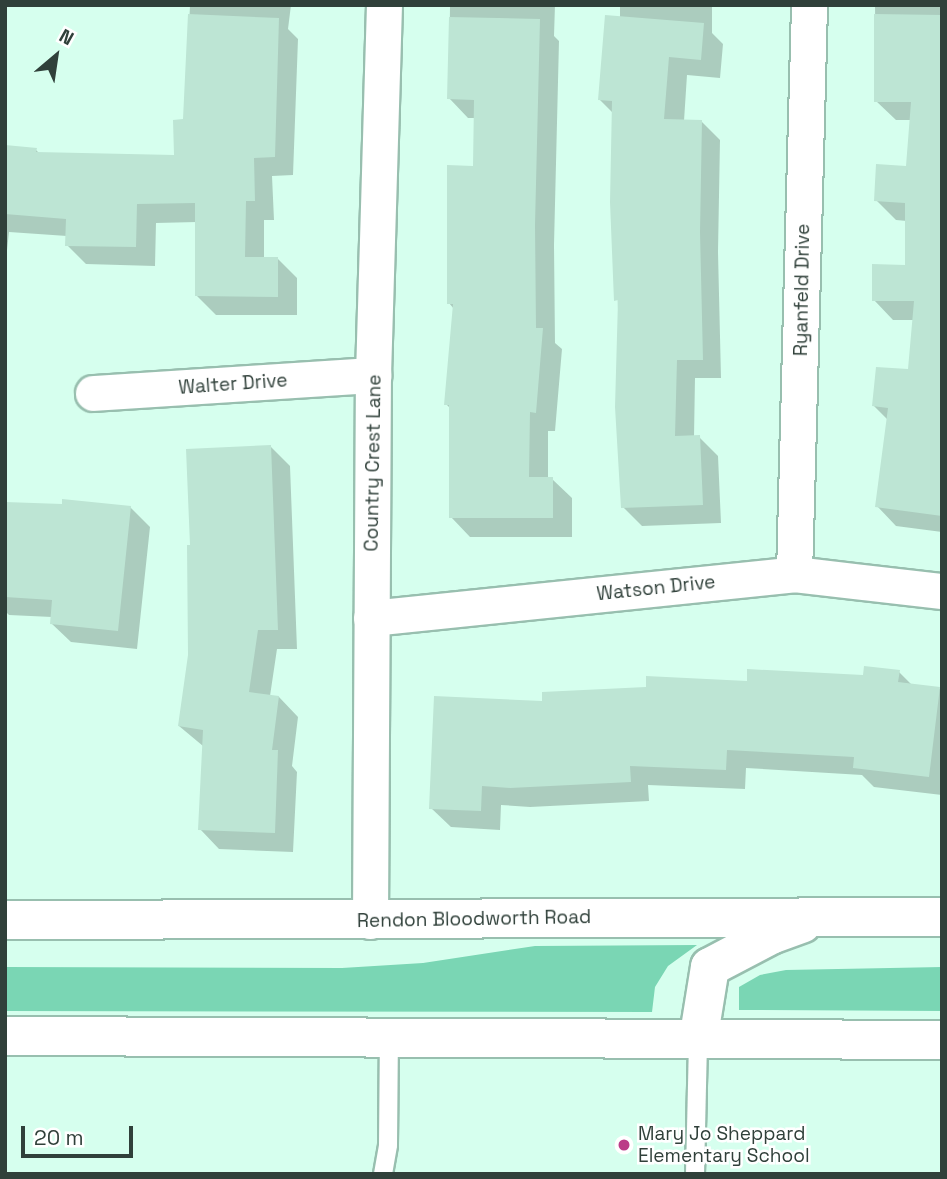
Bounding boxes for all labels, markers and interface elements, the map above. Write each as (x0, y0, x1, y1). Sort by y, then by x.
north arrow (21, 21, 91, 91)
text: N (55, 23, 78, 51)
street label: Ryanfeld Drive (789, 224, 815, 356)
street label: Walter Drive (178, 369, 288, 399)
street label: Country Crest Lane (360, 374, 386, 552)
street label: Watson Drive (595, 570, 717, 606)
street label: Rendon Bloodworth Road (357, 906, 591, 932)
scale bar (24, 1112, 136, 1156)
place label: Mary Jo Sheppard Elementary School (638, 1123, 810, 1167)
text: 20 m (34, 1124, 84, 1151)
marker: Mary Jo Sheppard Elementary School (616, 1137, 632, 1153)

